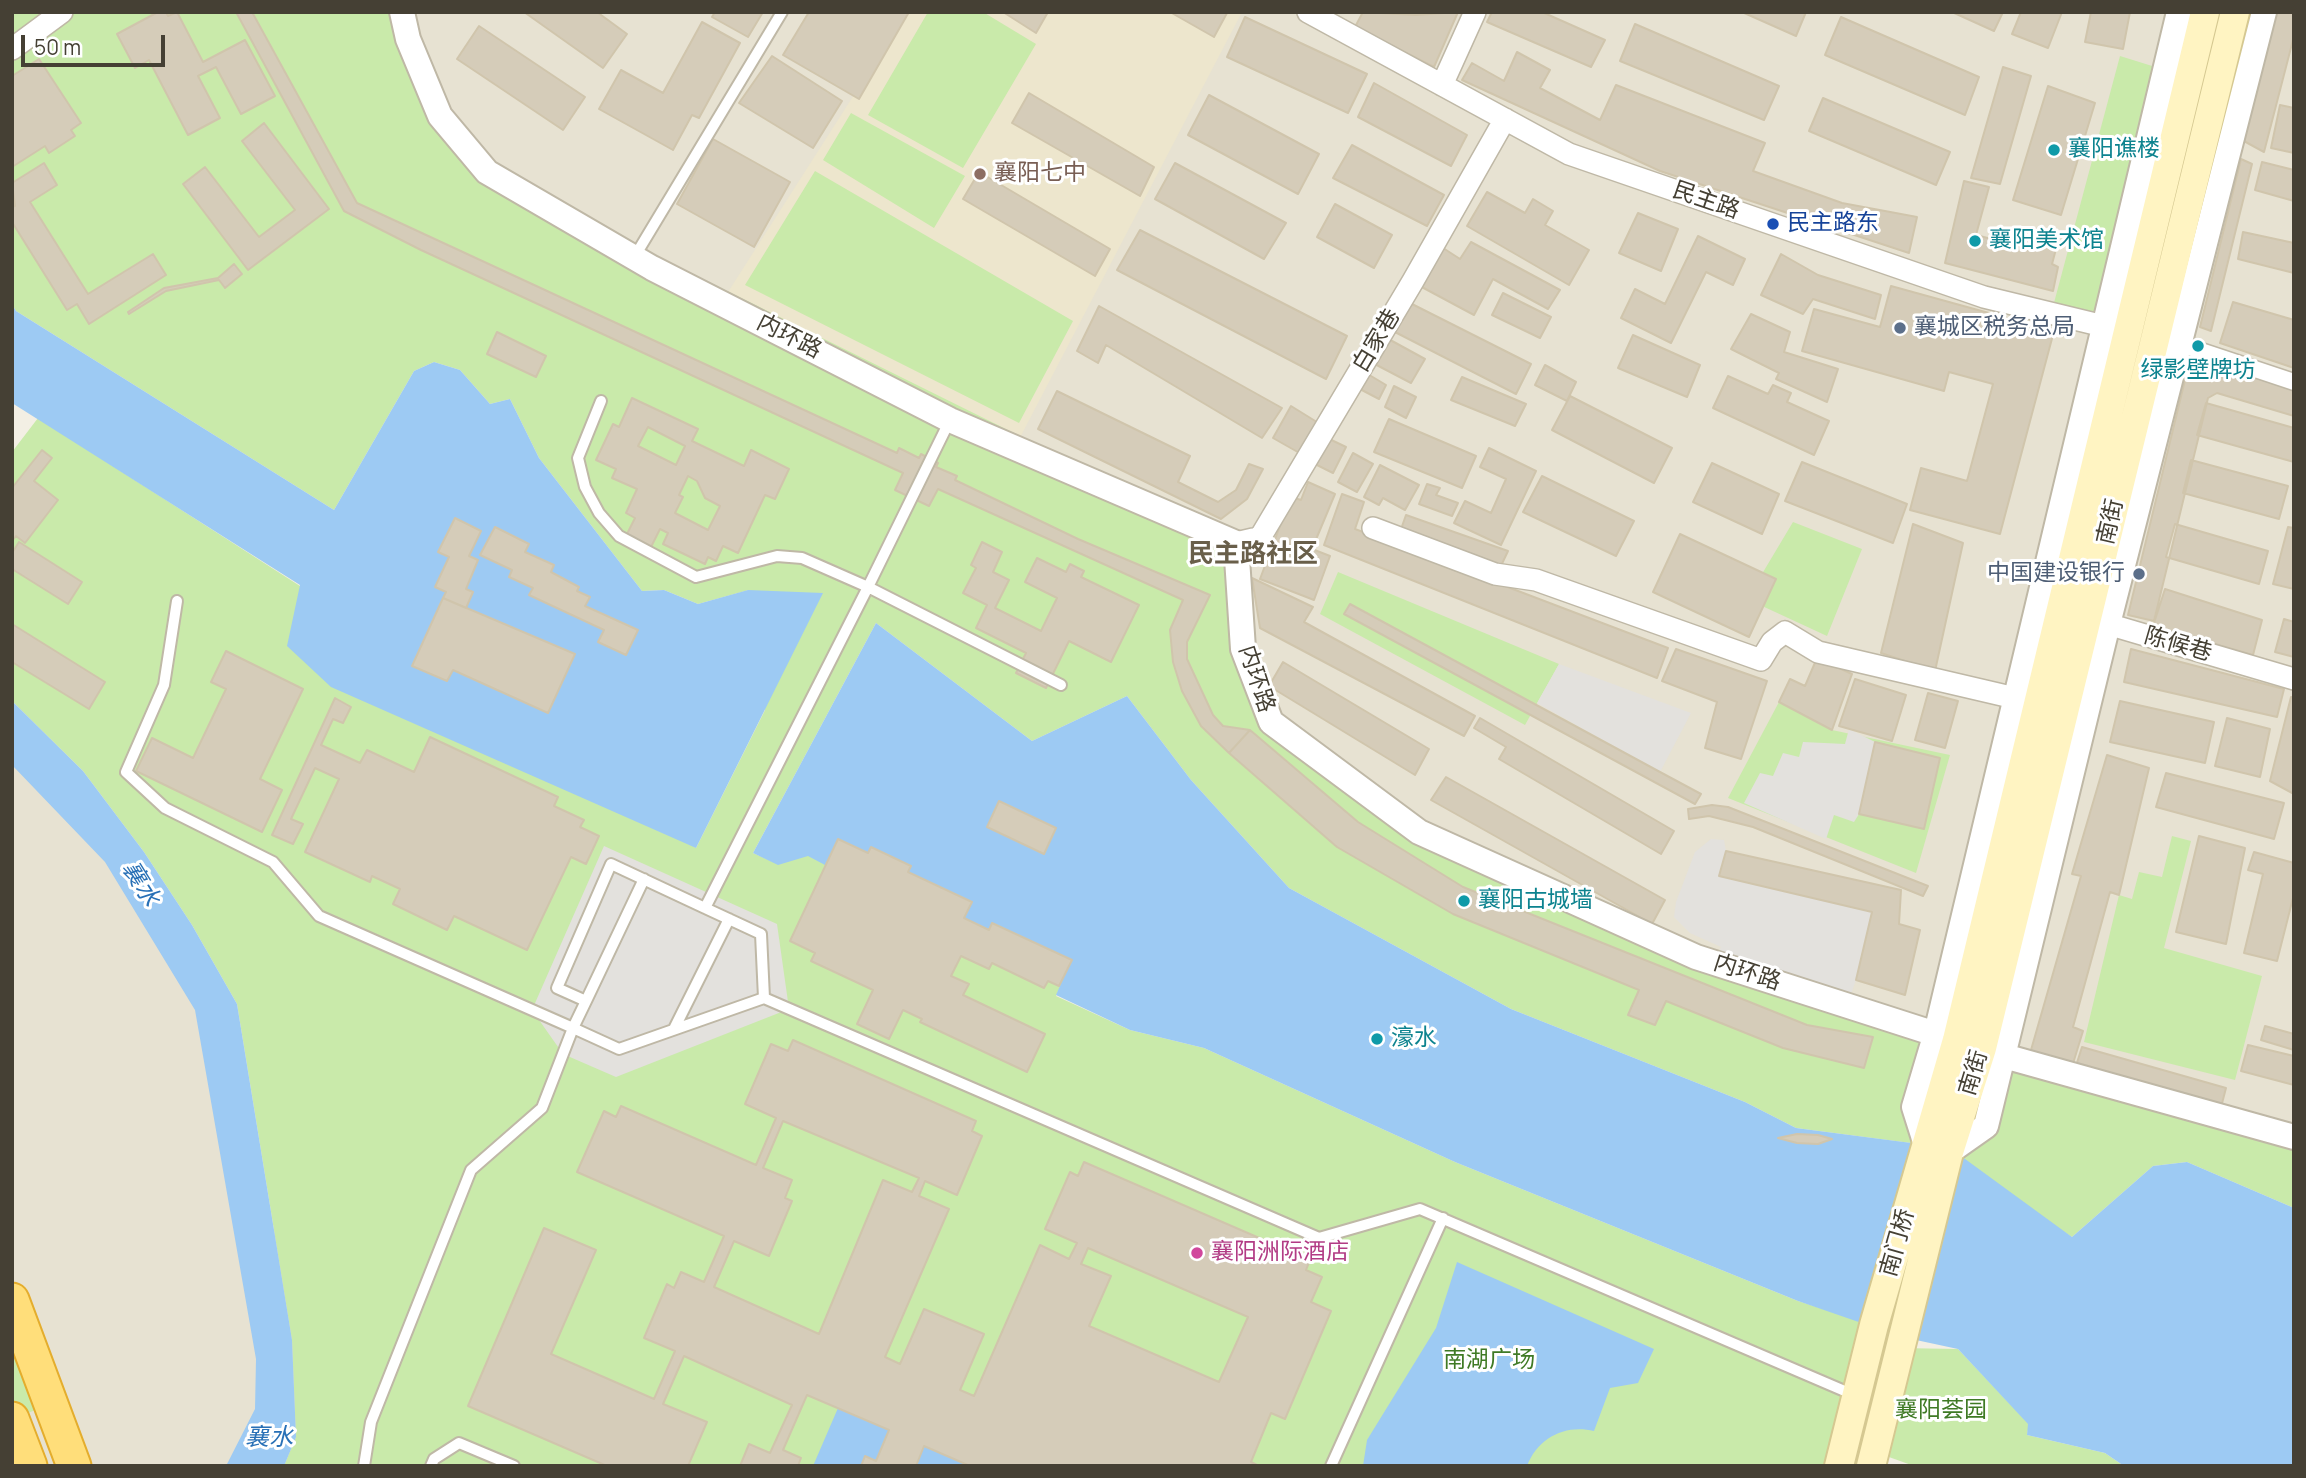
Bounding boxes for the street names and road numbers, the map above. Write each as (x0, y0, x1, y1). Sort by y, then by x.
street label: 民主路 (1669, 177, 1743, 225)
street label: 白家巷 (1347, 304, 1407, 378)
street label: 内环路 (752, 309, 826, 365)
street label: 南街 (2092, 496, 2130, 548)
street label: 陈候巷 (2141, 622, 2215, 668)
street label: 内环路 (1232, 642, 1280, 716)
street label: 内环路 (1710, 949, 1784, 997)
street label: 南街 (1954, 1047, 1994, 1099)
street label: 南门桥 (1875, 1206, 1921, 1280)

